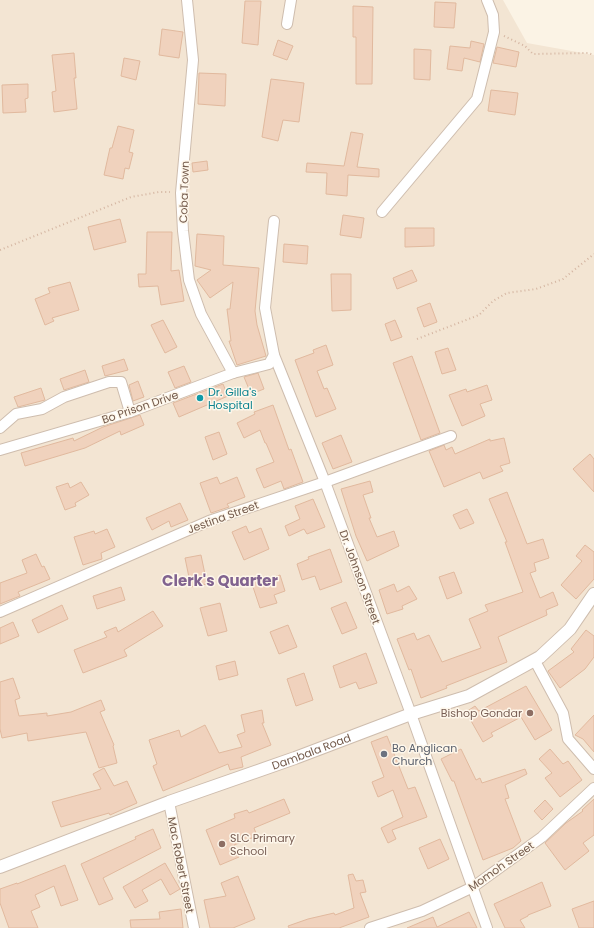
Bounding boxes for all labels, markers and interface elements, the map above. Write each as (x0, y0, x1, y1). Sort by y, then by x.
street label: Coba Town (175, 161, 193, 223)
place label: Dr. Gilla's Hospital (208, 384, 257, 413)
street label: Bo Prison Drive (99, 386, 181, 428)
marker: Dr. Gilla's Hospital (195, 393, 205, 403)
street label: Jestina Street (185, 497, 261, 537)
street label: Dr. Johnson Street (336, 528, 384, 626)
district label: Clerk's Quarter (162, 570, 279, 591)
place label: Bishop Gondar (441, 705, 522, 721)
marker: Bishop Gondar (525, 708, 535, 718)
street label: Dambala Road (270, 730, 353, 774)
place label: Bo Anglican Church (392, 740, 457, 769)
marker: Bo Anglican Church (379, 749, 389, 759)
street label: Mac Robert Street (164, 815, 198, 915)
place label: SLC Primary School (230, 830, 296, 859)
street label: Momoh Street (465, 837, 537, 895)
marker: SLC Primary School (217, 839, 227, 849)

